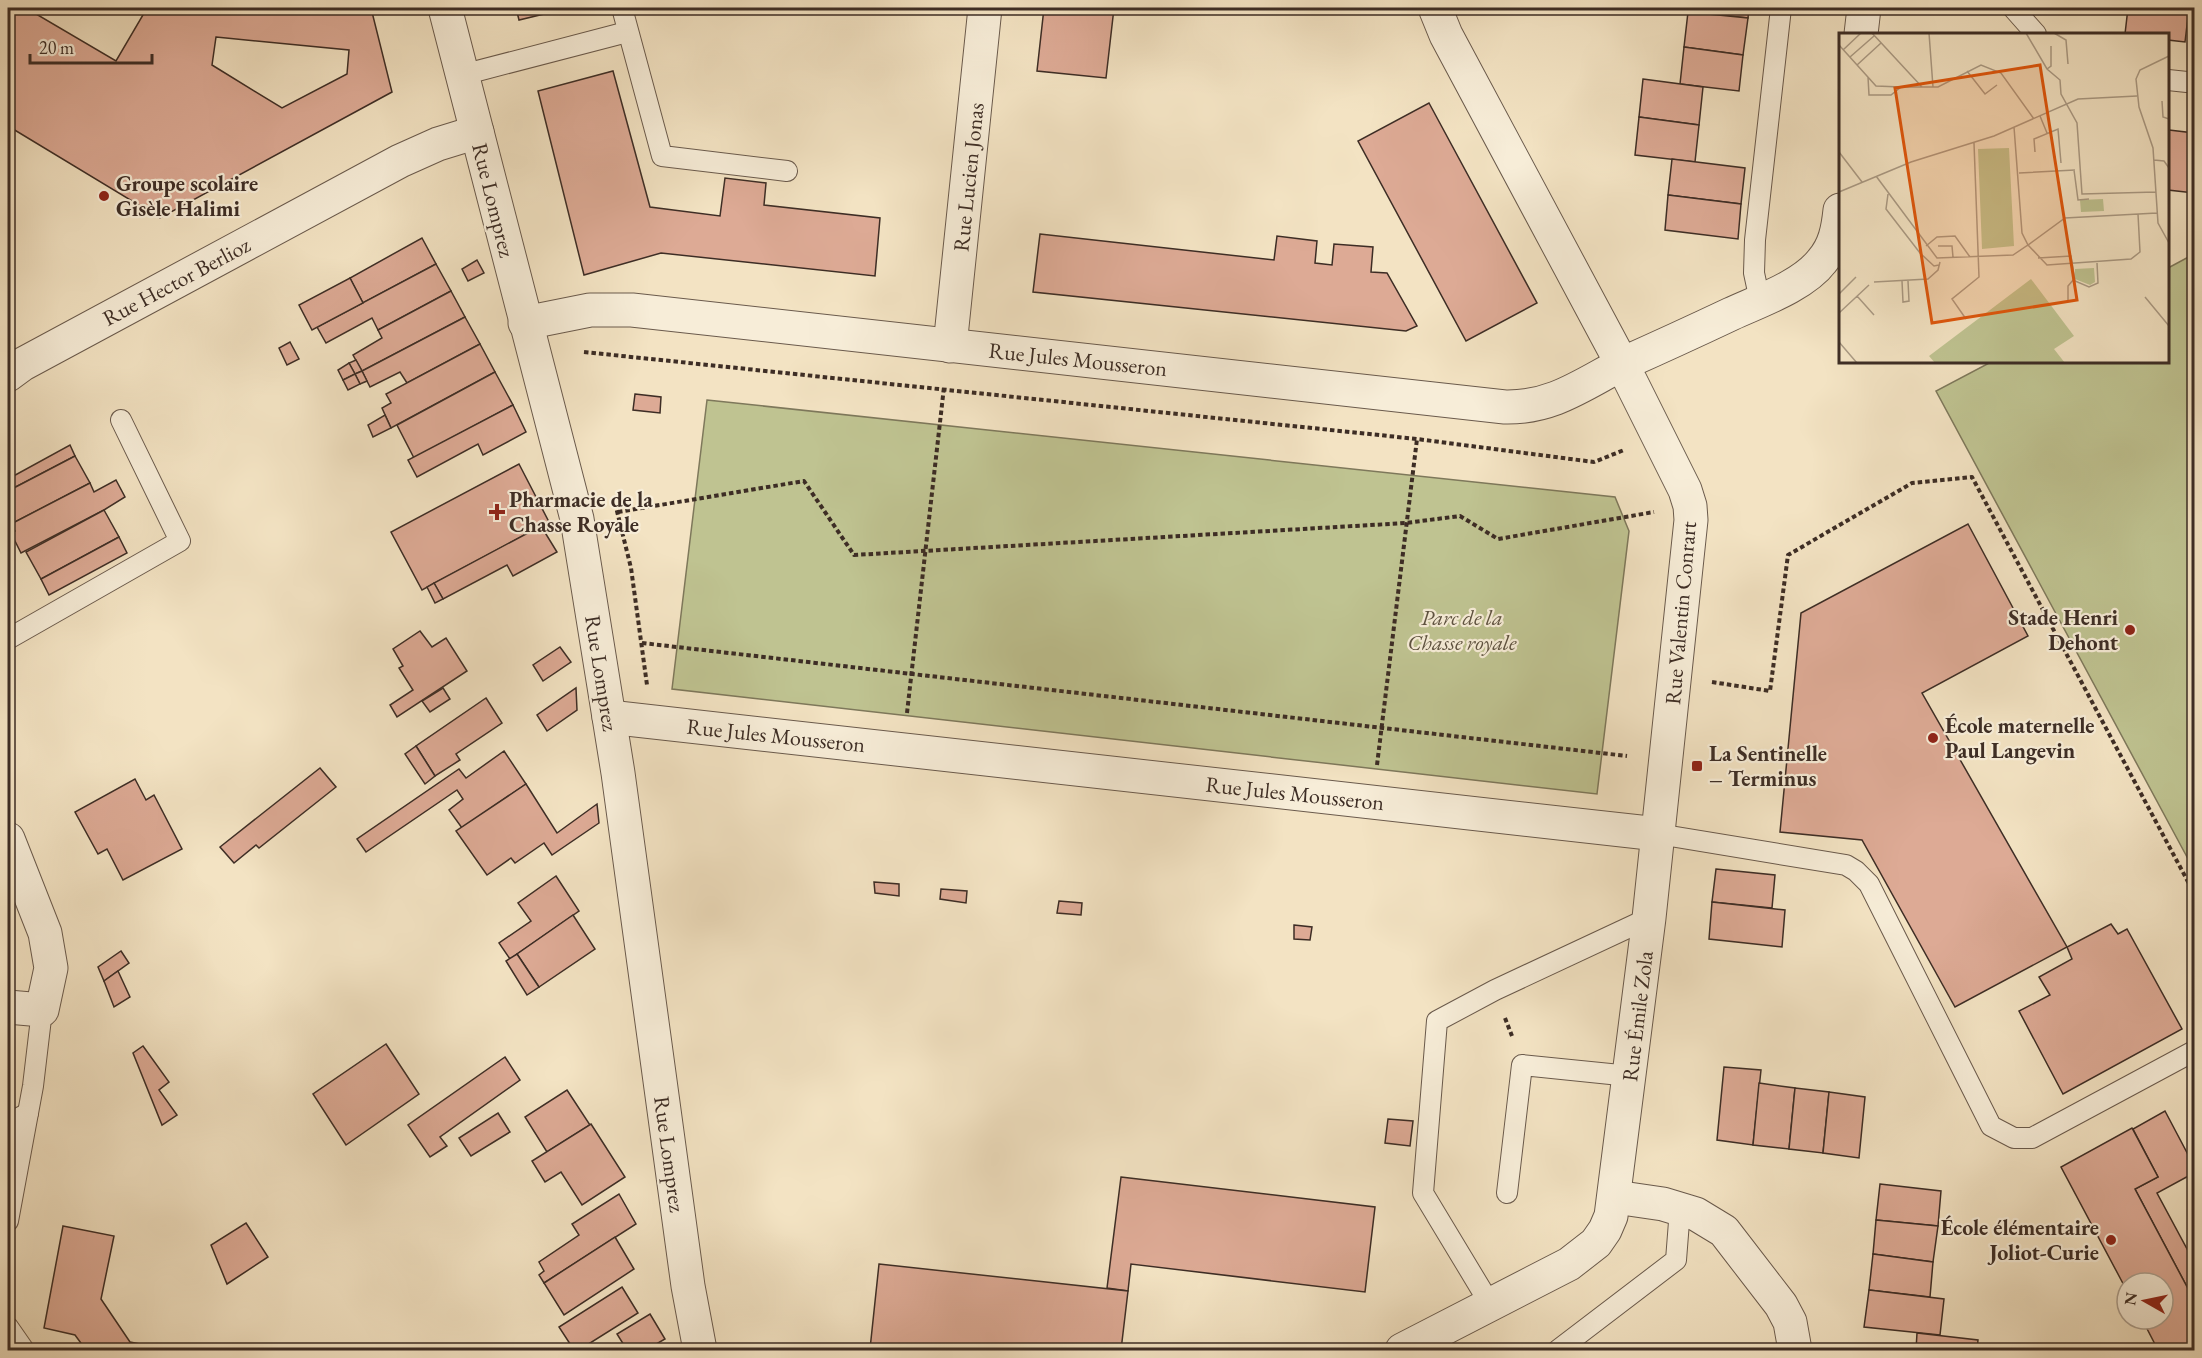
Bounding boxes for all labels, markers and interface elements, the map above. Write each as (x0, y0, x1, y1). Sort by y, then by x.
scale bar (30, 27, 152, 65)
inset map (1839, 33, 2169, 363)
text: 20 m (39, 36, 74, 59)
street label: Rue Lucien Jonas (946, 101, 991, 253)
street label: Rue Lomprez (465, 140, 522, 261)
place label: Groupe scolaire Gisèle Halimi (116, 169, 258, 223)
marker: Groupe scolaire Gisèle Halimi (97, 189, 111, 203)
street label: Rue Hector Berlioz (97, 230, 256, 333)
street label: Rue Jules Mousseron (987, 336, 1169, 383)
place label: Pharmacie de la Chasse Royale (509, 485, 653, 539)
marker: Pharmacie de la Chasse Royale (490, 505, 504, 519)
street label: Rue Valentin Conrart (1658, 520, 1703, 706)
park label: Parc de la Chasse royale (1407, 603, 1517, 657)
place label: Stade Henri Dehont (2008, 603, 2119, 657)
street label: Rue Lomprez (578, 613, 625, 734)
marker: Stade Henri Dehont (2123, 623, 2137, 637)
place label: École maternelle Paul Langevin (1945, 711, 2094, 765)
street label: Rue Jules Mousseron (685, 712, 867, 759)
marker: École maternelle Paul Langevin (1926, 731, 1940, 745)
place label: La Sentinelle – Terminus (1709, 739, 1827, 793)
marker: La Sentinelle – Terminus (1690, 759, 1704, 773)
street label: Rue Jules Mousseron (1204, 770, 1386, 817)
street label: Rue Émile Zola (1615, 949, 1660, 1083)
street label: Rue Lomprez (647, 1094, 692, 1215)
place label: École élémentaire Joliot-Curie (1941, 1213, 2099, 1267)
marker: École élémentaire Joliot-Curie (2104, 1233, 2118, 1247)
north arrow (2115, 1271, 2175, 1331)
text: N (2119, 1291, 2142, 1307)

